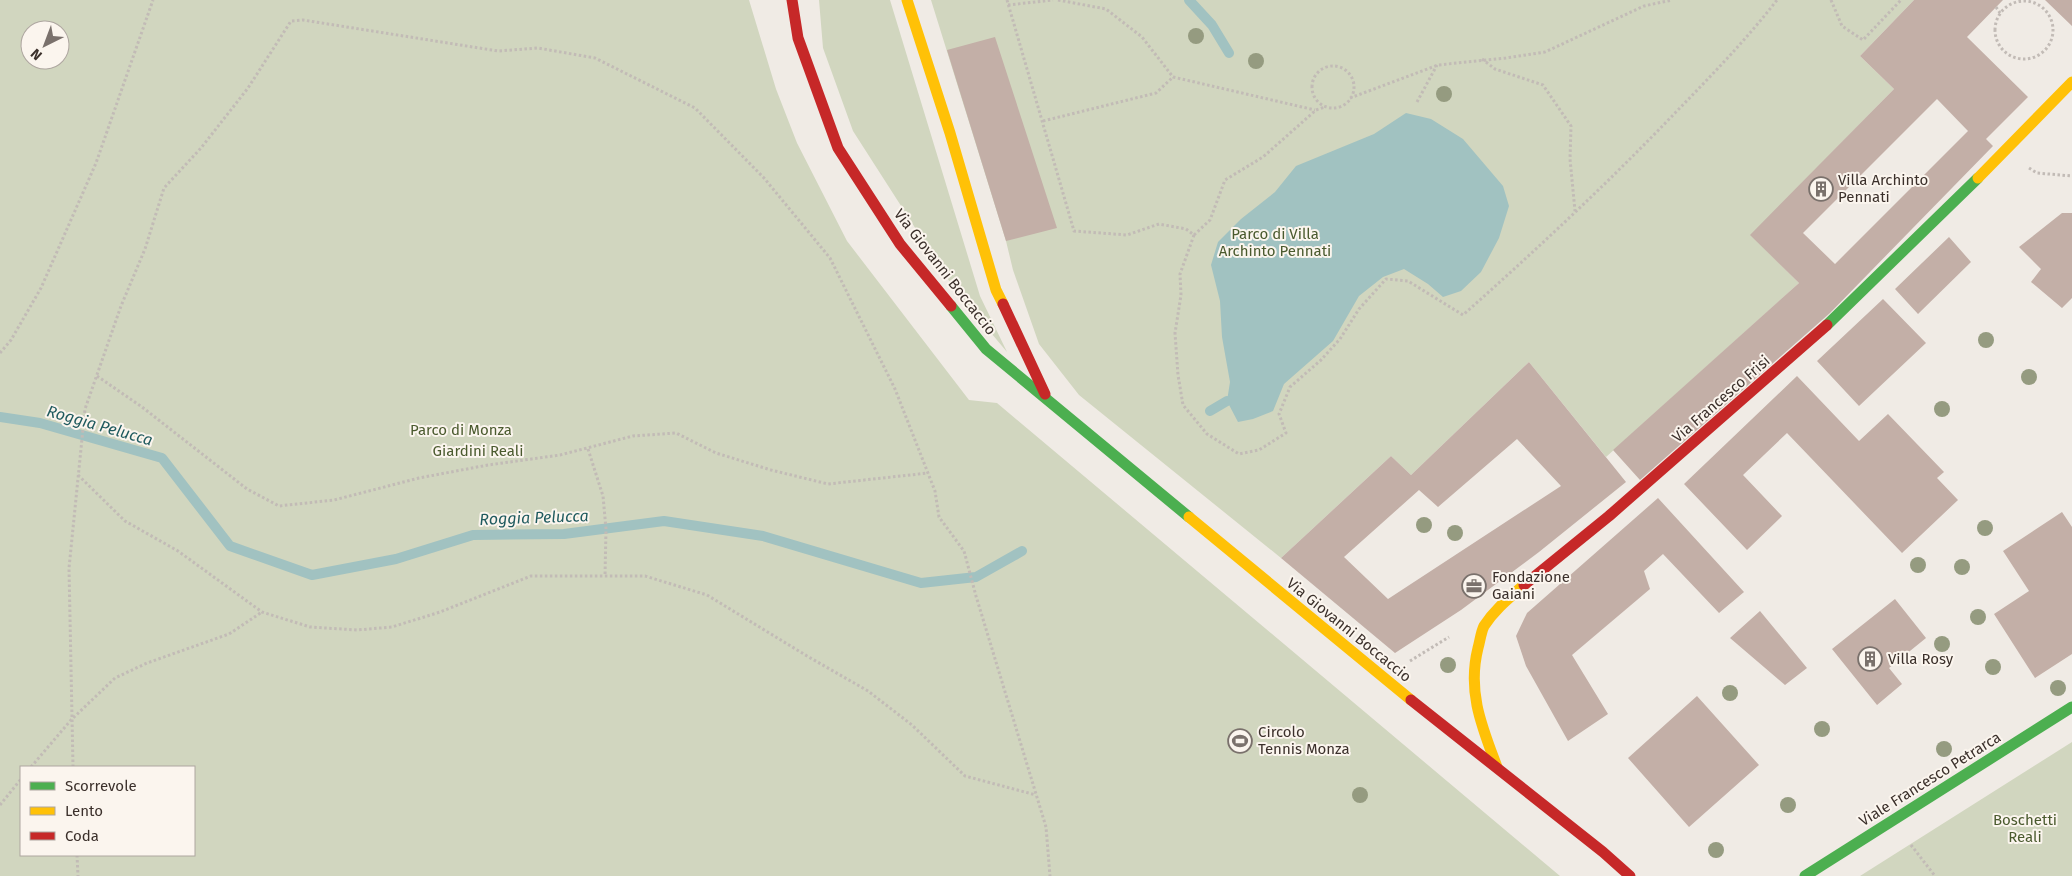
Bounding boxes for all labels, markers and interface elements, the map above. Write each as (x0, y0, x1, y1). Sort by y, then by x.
north arrow (20, 20, 70, 70)
text: N (27, 45, 46, 64)
place label: Villa Archinto Pennati (1838, 171, 1928, 206)
building icon: Villa Archinto Pennati (1808, 176, 1834, 202)
street label: Via Giovanni Boccaccio (890, 205, 1000, 339)
park label: Parco di Villa Archinto Pennati (1219, 225, 1331, 260)
street label: Via Francesco Frisi (1668, 352, 1774, 446)
water label: Roggia Pelucca (45, 401, 155, 450)
park label: Parco di Monza (410, 421, 512, 439)
park label: Giardini Reali (433, 442, 523, 460)
water label: Roggia Pelucca (479, 506, 589, 529)
place label: Fondazione Gaiani (1492, 568, 1570, 603)
office icon: Fondazione Gaiani (1461, 573, 1487, 599)
street label: Via Giovanni Boccaccio (1283, 574, 1415, 686)
building icon: Villa Rosy (1857, 646, 1883, 672)
place label: Villa Rosy (1888, 650, 1954, 668)
place label: Circolo Tennis Monza (1258, 723, 1350, 758)
sports icon: Circolo Tennis Monza (1227, 728, 1253, 754)
street label: Viale Francesco Petrarca (1856, 728, 2004, 830)
legend (20, 766, 195, 856)
text: Scorrevole (65, 777, 137, 795)
text: Lento (65, 802, 103, 820)
park label: Boschetti Reali (1993, 811, 2057, 846)
text: Coda (65, 827, 99, 845)

